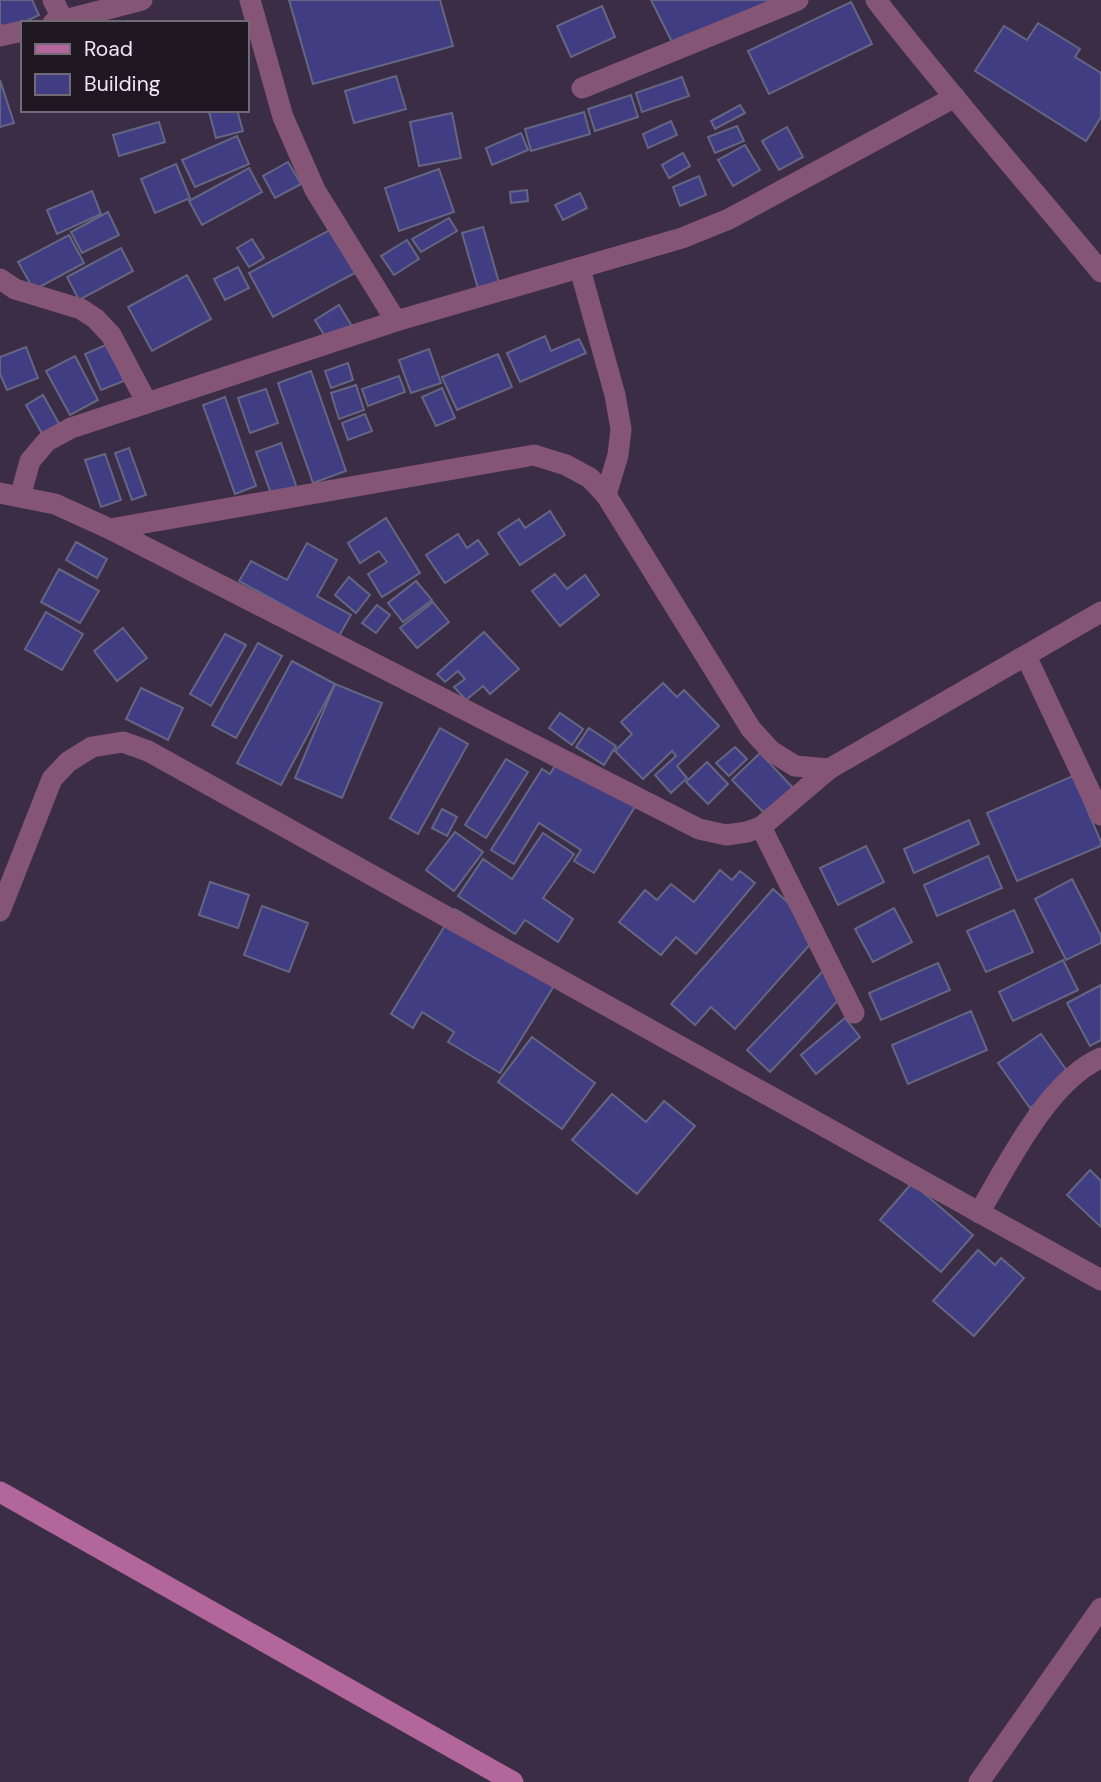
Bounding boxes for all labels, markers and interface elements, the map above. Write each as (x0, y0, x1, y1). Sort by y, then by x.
legend (21, 21, 248, 112)
text: Road (84, 35, 133, 63)
text: Building (84, 70, 161, 98)

